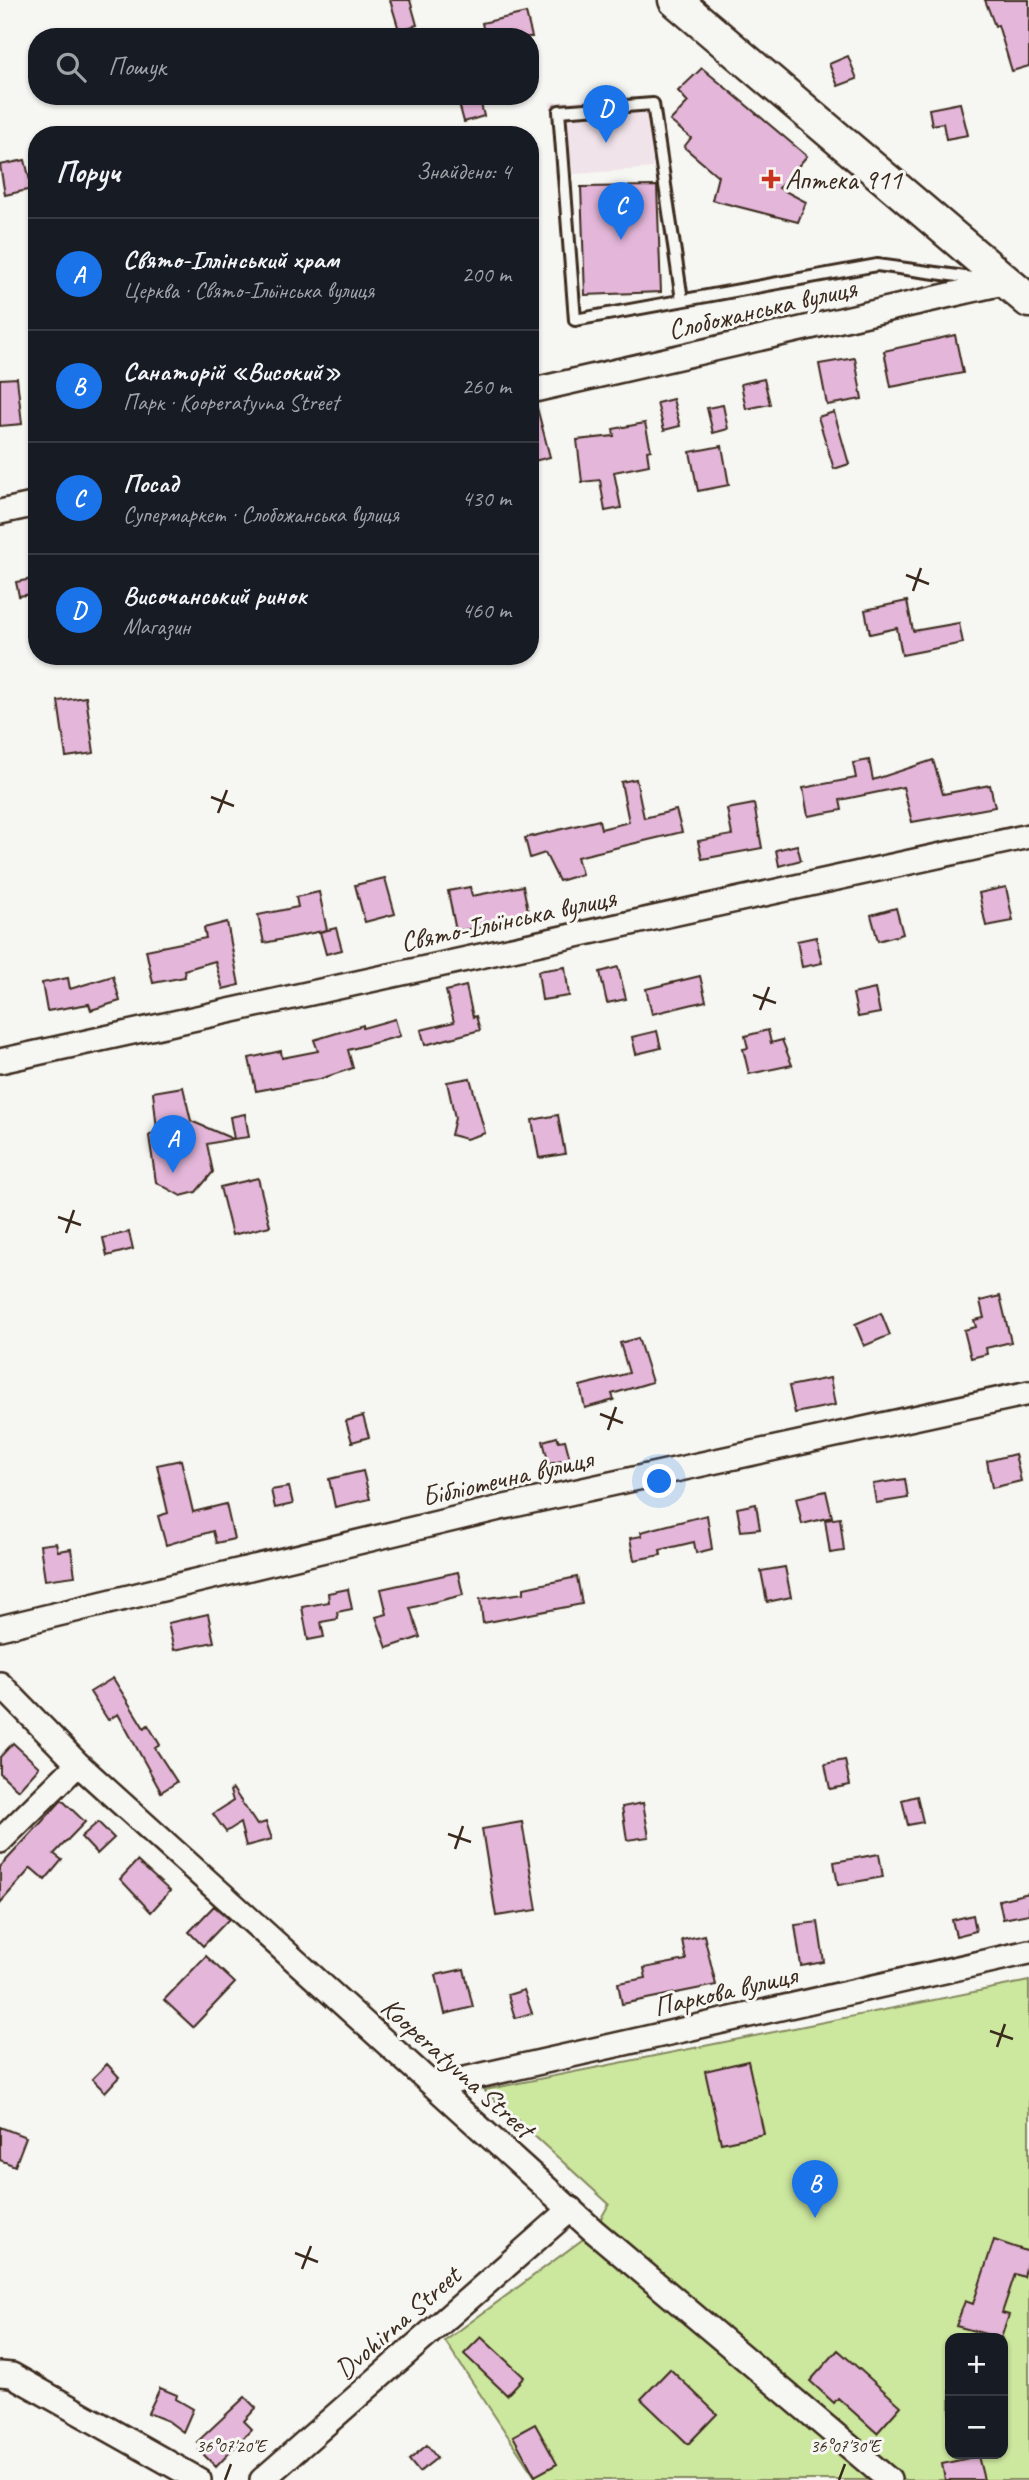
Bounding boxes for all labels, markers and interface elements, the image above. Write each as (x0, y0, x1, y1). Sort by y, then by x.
search box (28, 28, 539, 105)
icon: search (52, 48, 90, 86)
text: Пошук (108, 50, 166, 83)
pin: D (583, 85, 629, 143)
text: Поруч (56, 153, 120, 191)
text: Знайдено: 4 (416, 157, 511, 186)
place label: Аптека 911 (785, 162, 903, 197)
marker: Аптека 911 (763, 171, 779, 187)
pin: C (598, 182, 644, 240)
text: Свято-Іллінський храм (123, 243, 339, 276)
text: A (73, 260, 85, 289)
text: 200 m (462, 260, 511, 289)
street label: Слобожанська вулиця (665, 270, 861, 347)
text: Церква · Свято-Ільїнська вулиця (123, 276, 374, 305)
text: Санаторій «Високий» (123, 355, 341, 388)
text: B (73, 372, 85, 401)
text: 260 m (462, 372, 511, 401)
text: Парк · Kooperatyvna Street (123, 388, 339, 417)
text: Посад (123, 467, 178, 500)
text: C (74, 484, 84, 513)
text: 430 m (462, 484, 511, 513)
text: Супермаркет · Слобожанська вулиця (123, 500, 399, 529)
text: Височанський ринок (123, 579, 307, 612)
text: D (72, 596, 86, 625)
text: 460 m (462, 596, 511, 625)
text: Магазин (123, 612, 190, 641)
street label: Свято-Ільїнська вулиця (397, 879, 620, 959)
pin: A (150, 1115, 196, 1173)
street label: Бібліотечна вулиця (418, 1440, 598, 1514)
your location (642, 1464, 676, 1498)
street label: Паркова вулиця (650, 1956, 802, 2024)
street label: Kooperatyvna Street (374, 1989, 544, 2148)
pin: B (792, 2160, 838, 2218)
street label: Dvohirna Street (327, 2256, 470, 2387)
map controls (945, 2333, 1008, 2459)
button: + (945, 2333, 1008, 2396)
button: − (945, 2396, 1008, 2459)
text: 36°07'20"E (196, 2435, 268, 2457)
text: 36°07'30"E (810, 2435, 882, 2457)

